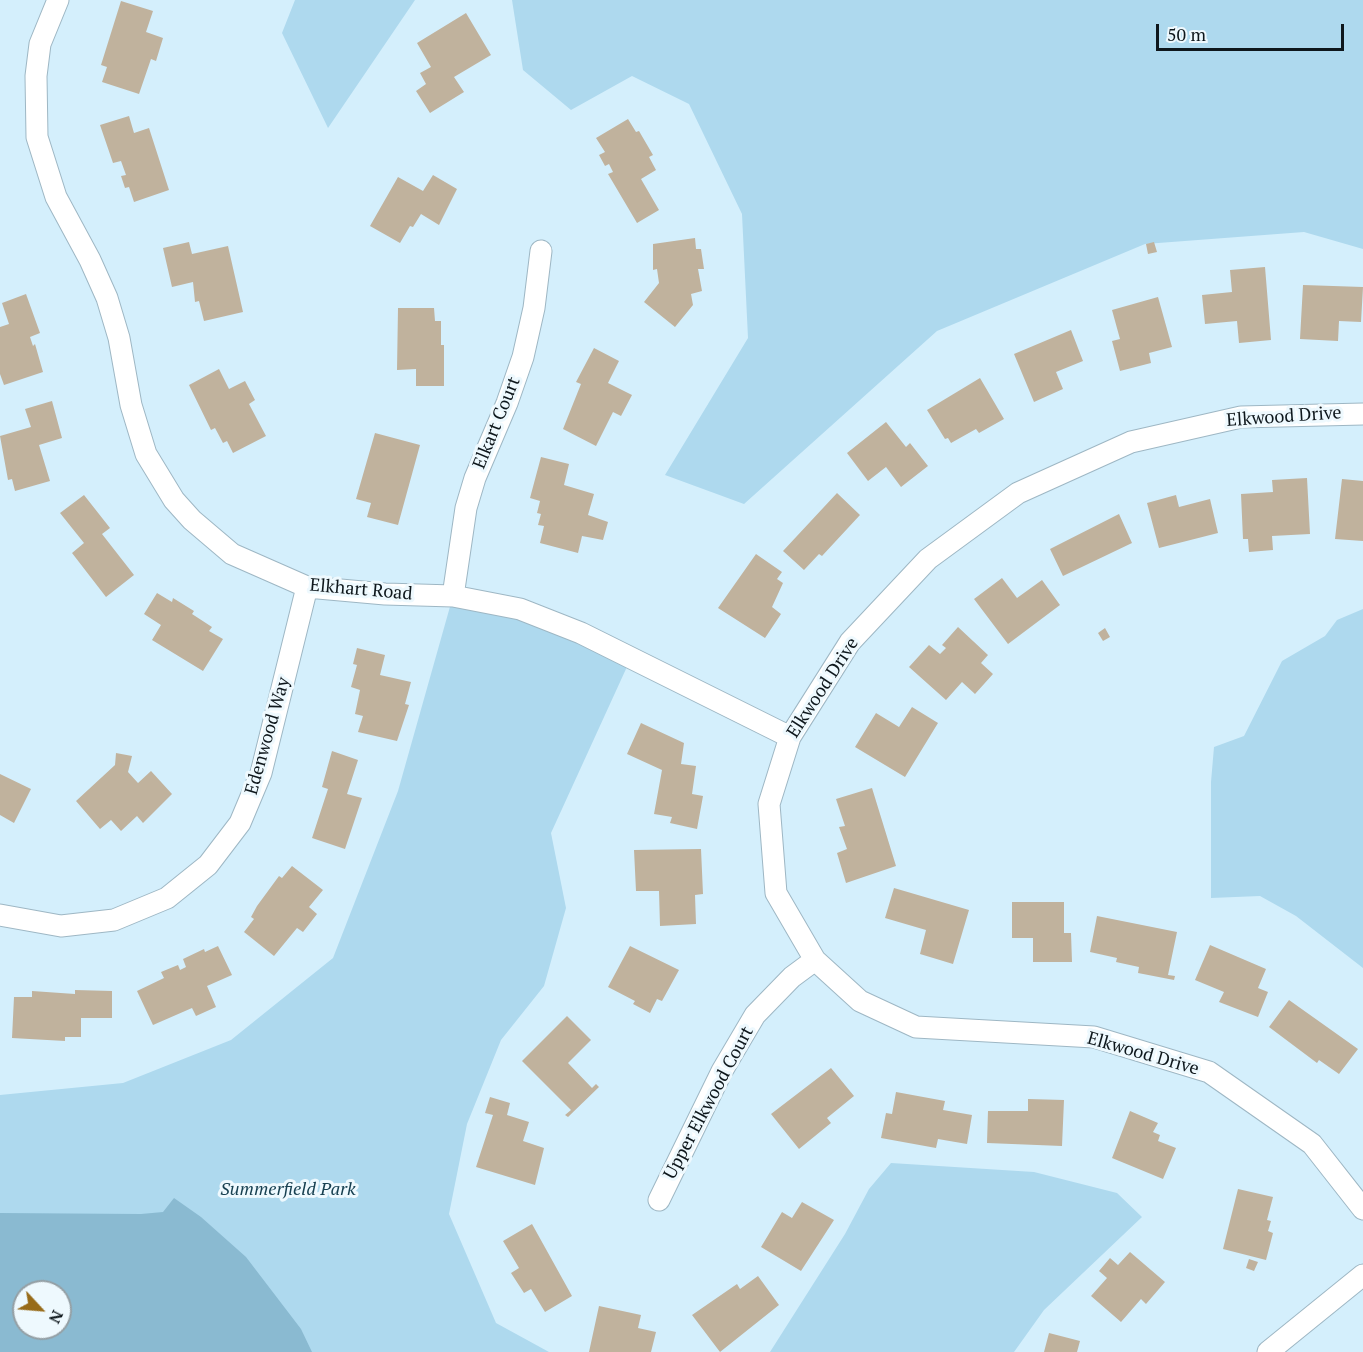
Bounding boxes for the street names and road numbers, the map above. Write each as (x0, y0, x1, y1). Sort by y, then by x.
street label: Elkart Court (469, 374, 525, 472)
street label: Elkwood Drive (1226, 402, 1342, 432)
street label: Elkhart Road (309, 575, 413, 605)
street label: Elkwood Drive (783, 634, 863, 742)
street label: Edenwood Way (241, 675, 295, 797)
street label: Upper Elkwood Court (660, 1023, 758, 1183)
street label: Elkwood Drive (1085, 1028, 1201, 1080)

